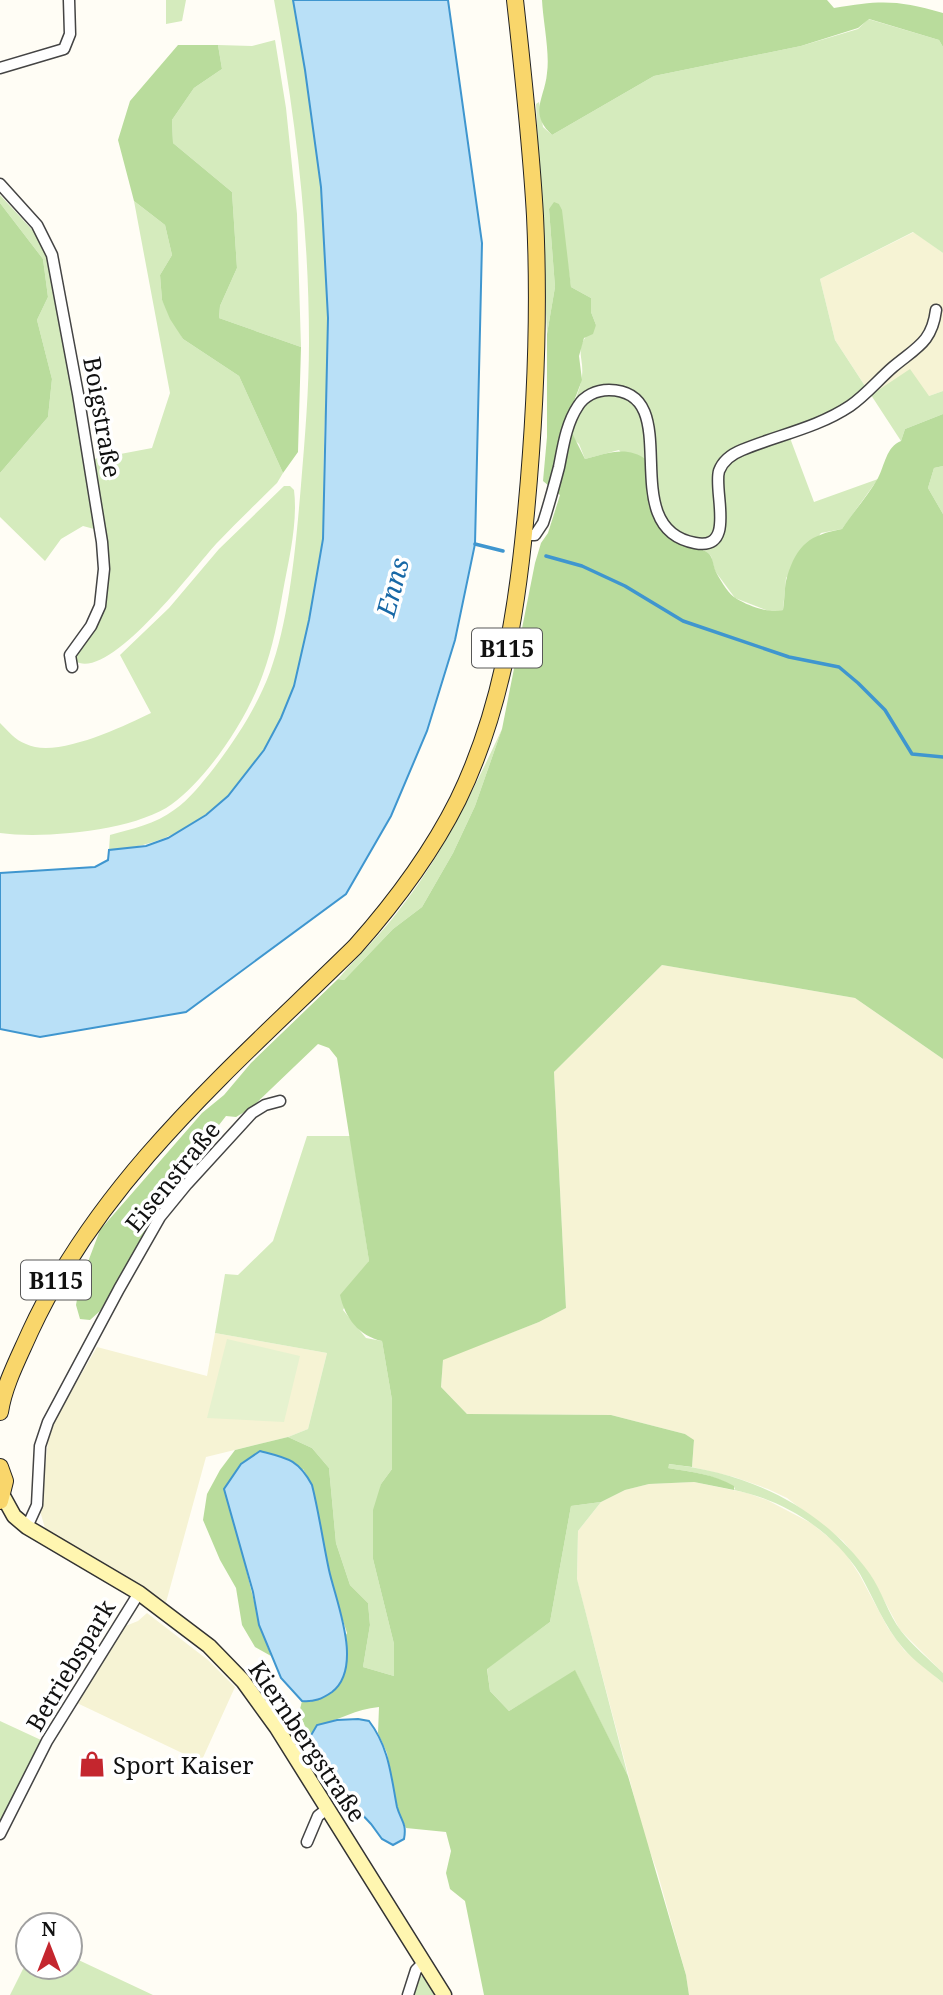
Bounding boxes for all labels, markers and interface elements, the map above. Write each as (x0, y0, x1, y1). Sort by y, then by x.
street label: Boigstraße (76, 354, 130, 480)
water label: Enns (367, 554, 417, 621)
road number: B115 (472, 628, 542, 668)
street label: Eisenstraße (117, 1114, 227, 1238)
road number: B115 (21, 1260, 91, 1300)
street label: Betriebspark (18, 1592, 123, 1737)
street label: Kiernbergstraße (242, 1654, 374, 1828)
place label: Sport Kaiser (113, 1748, 254, 1781)
shop icon: Sport Kaiser (77, 1749, 107, 1779)
north arrow (14, 1911, 84, 1981)
text: N (42, 1916, 57, 1942)

